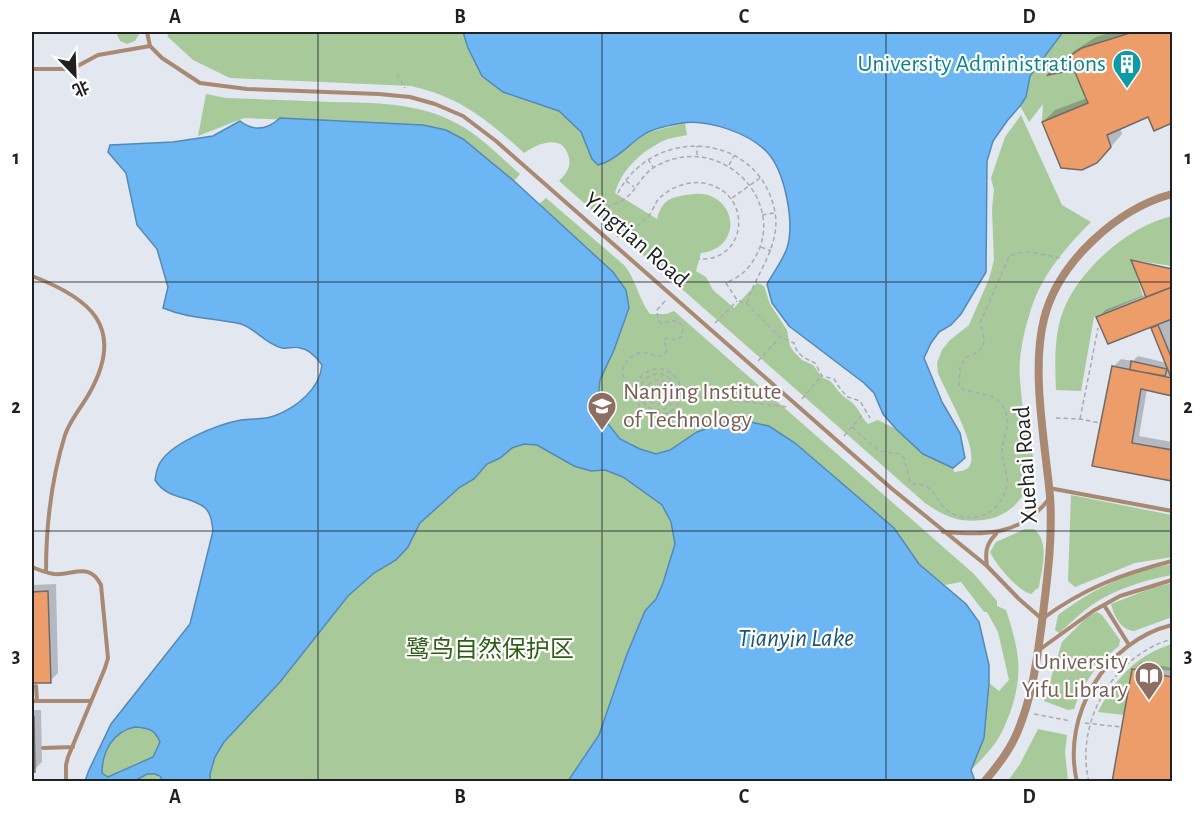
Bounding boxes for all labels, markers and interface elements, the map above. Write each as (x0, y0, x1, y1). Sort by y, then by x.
text: A (169, 7, 181, 27)
text: B (454, 7, 466, 27)
text: C (739, 7, 750, 27)
text: D (1022, 7, 1036, 27)
north arrow (45, 45, 105, 105)
building icon: University Administrations (1111, 48, 1143, 90)
place label: University Administrations (858, 52, 1106, 76)
text: 北 (70, 77, 91, 99)
text: 1 (12, 148, 20, 168)
text: 1 (1184, 148, 1192, 168)
street label: Yingtian Road (579, 188, 693, 292)
place label: Nanjing Institute of Technology (623, 380, 782, 432)
school or university icon: Nanjing Institute of Technology (586, 390, 618, 432)
text: 2 (11, 397, 21, 417)
text: 2 (1183, 397, 1193, 417)
street label: Xuehai Road (1010, 405, 1042, 525)
water label: Tianyin Lake (738, 625, 854, 651)
park label: 鹭鸟自然保护区 (406, 636, 574, 662)
text: 3 (12, 646, 20, 666)
text: 3 (1184, 646, 1192, 666)
place label: University Yifu Library (1022, 650, 1128, 702)
library icon: University Yifu Library (1133, 660, 1165, 702)
text: A (169, 787, 181, 807)
text: B (454, 787, 466, 807)
text: C (739, 787, 750, 807)
text: D (1022, 787, 1036, 807)

